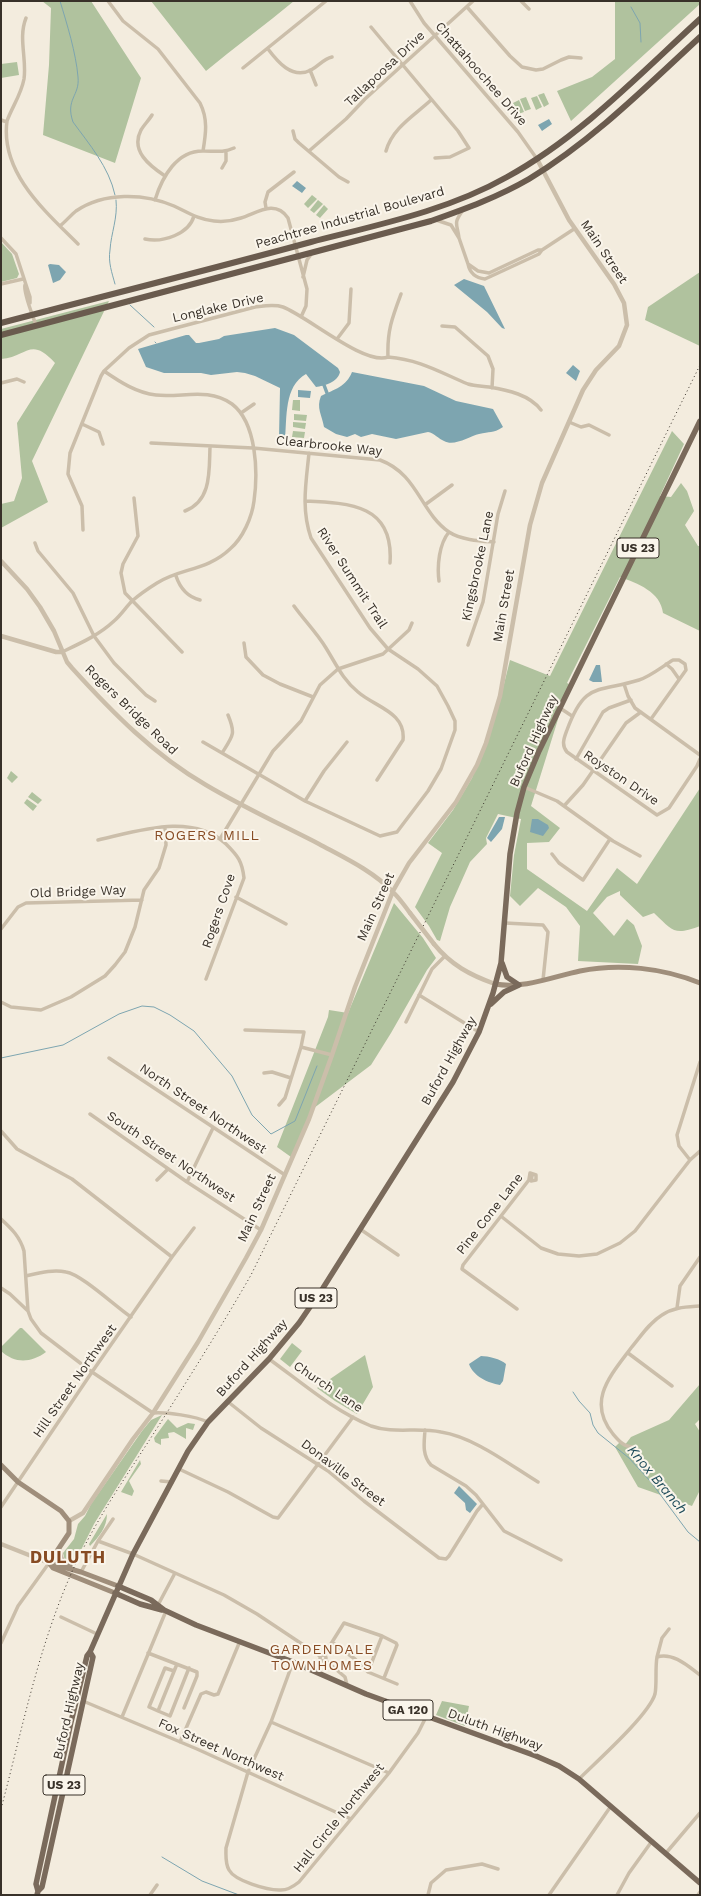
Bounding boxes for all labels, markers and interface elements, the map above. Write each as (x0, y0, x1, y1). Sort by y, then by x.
street label: Chattahoochee Drive (432, 19, 530, 129)
street label: Tallapoosa Drive (342, 28, 428, 110)
street label: Peachtree Industrial Boulevard (254, 184, 446, 252)
street label: Main Street (577, 217, 631, 287)
street label: Longlake Drive (171, 290, 265, 326)
street label: Clearbrooke Way (275, 433, 383, 459)
street label: Kingsbrooke Lane (459, 509, 497, 623)
street label: River Summit Trail (314, 525, 390, 631)
road number: US 23 (617, 538, 659, 558)
street label: Main Street (490, 568, 518, 644)
street label: Rogers Bridge Road (81, 662, 181, 758)
street label: Buford Highway (507, 693, 561, 789)
street label: Royston Drive (580, 747, 662, 809)
district label: ROGERS MILL (154, 828, 260, 844)
street label: Main Street (354, 870, 398, 944)
street label: Rogers Cove (199, 872, 239, 950)
street label: Old Bridge Way (30, 883, 126, 901)
street label: Buford Highway (418, 1014, 480, 1108)
street label: North Street Northwest (137, 1061, 269, 1157)
street label: South Street Northwest (104, 1108, 238, 1206)
street label: Pine Cone Lane (453, 1170, 527, 1258)
street label: Main Street (234, 1171, 280, 1245)
road number: US 23 (295, 1288, 337, 1308)
street label: Buford Highway (213, 1316, 291, 1400)
street label: Hill Street Northwest (30, 1321, 120, 1441)
street label: Church Lane (290, 1358, 366, 1416)
street label: Donaville Street (298, 1436, 388, 1510)
water label: Knox Branch (623, 1442, 691, 1518)
district label: DULUTH (30, 1548, 106, 1568)
district label: GARDENDALE TOWNHOMES (270, 1642, 374, 1674)
street label: Buford Highway (50, 1661, 88, 1761)
road number: GA 120 (383, 1700, 433, 1720)
street label: Duluth Highway (446, 1706, 544, 1754)
street label: Fox Street Northwest (156, 1715, 286, 1785)
street label: Hall Circle Northwest (290, 1760, 388, 1876)
road number: US 23 (43, 1775, 85, 1795)

